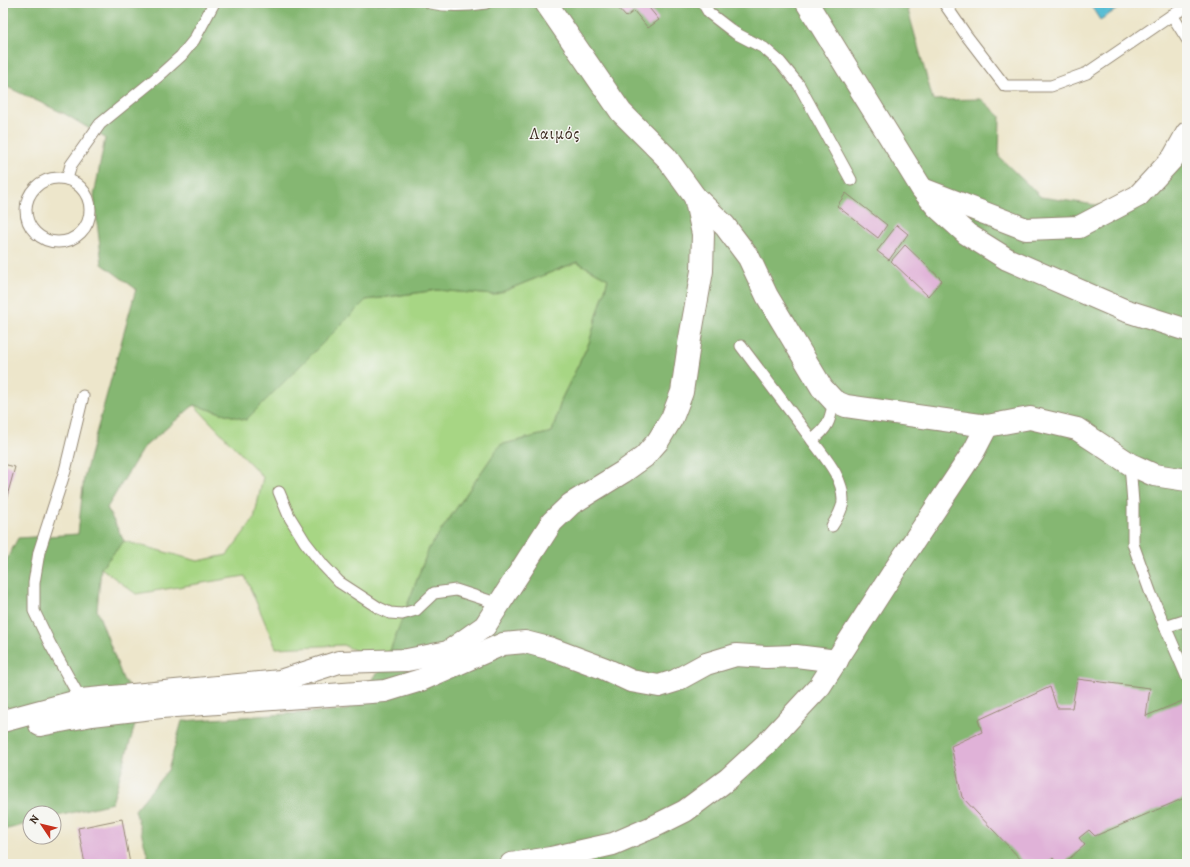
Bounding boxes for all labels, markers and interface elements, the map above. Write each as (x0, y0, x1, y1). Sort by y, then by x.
district label: Λαιμός (529, 123, 580, 145)
north arrow (22, 805, 62, 845)
text: N (26, 812, 43, 827)

